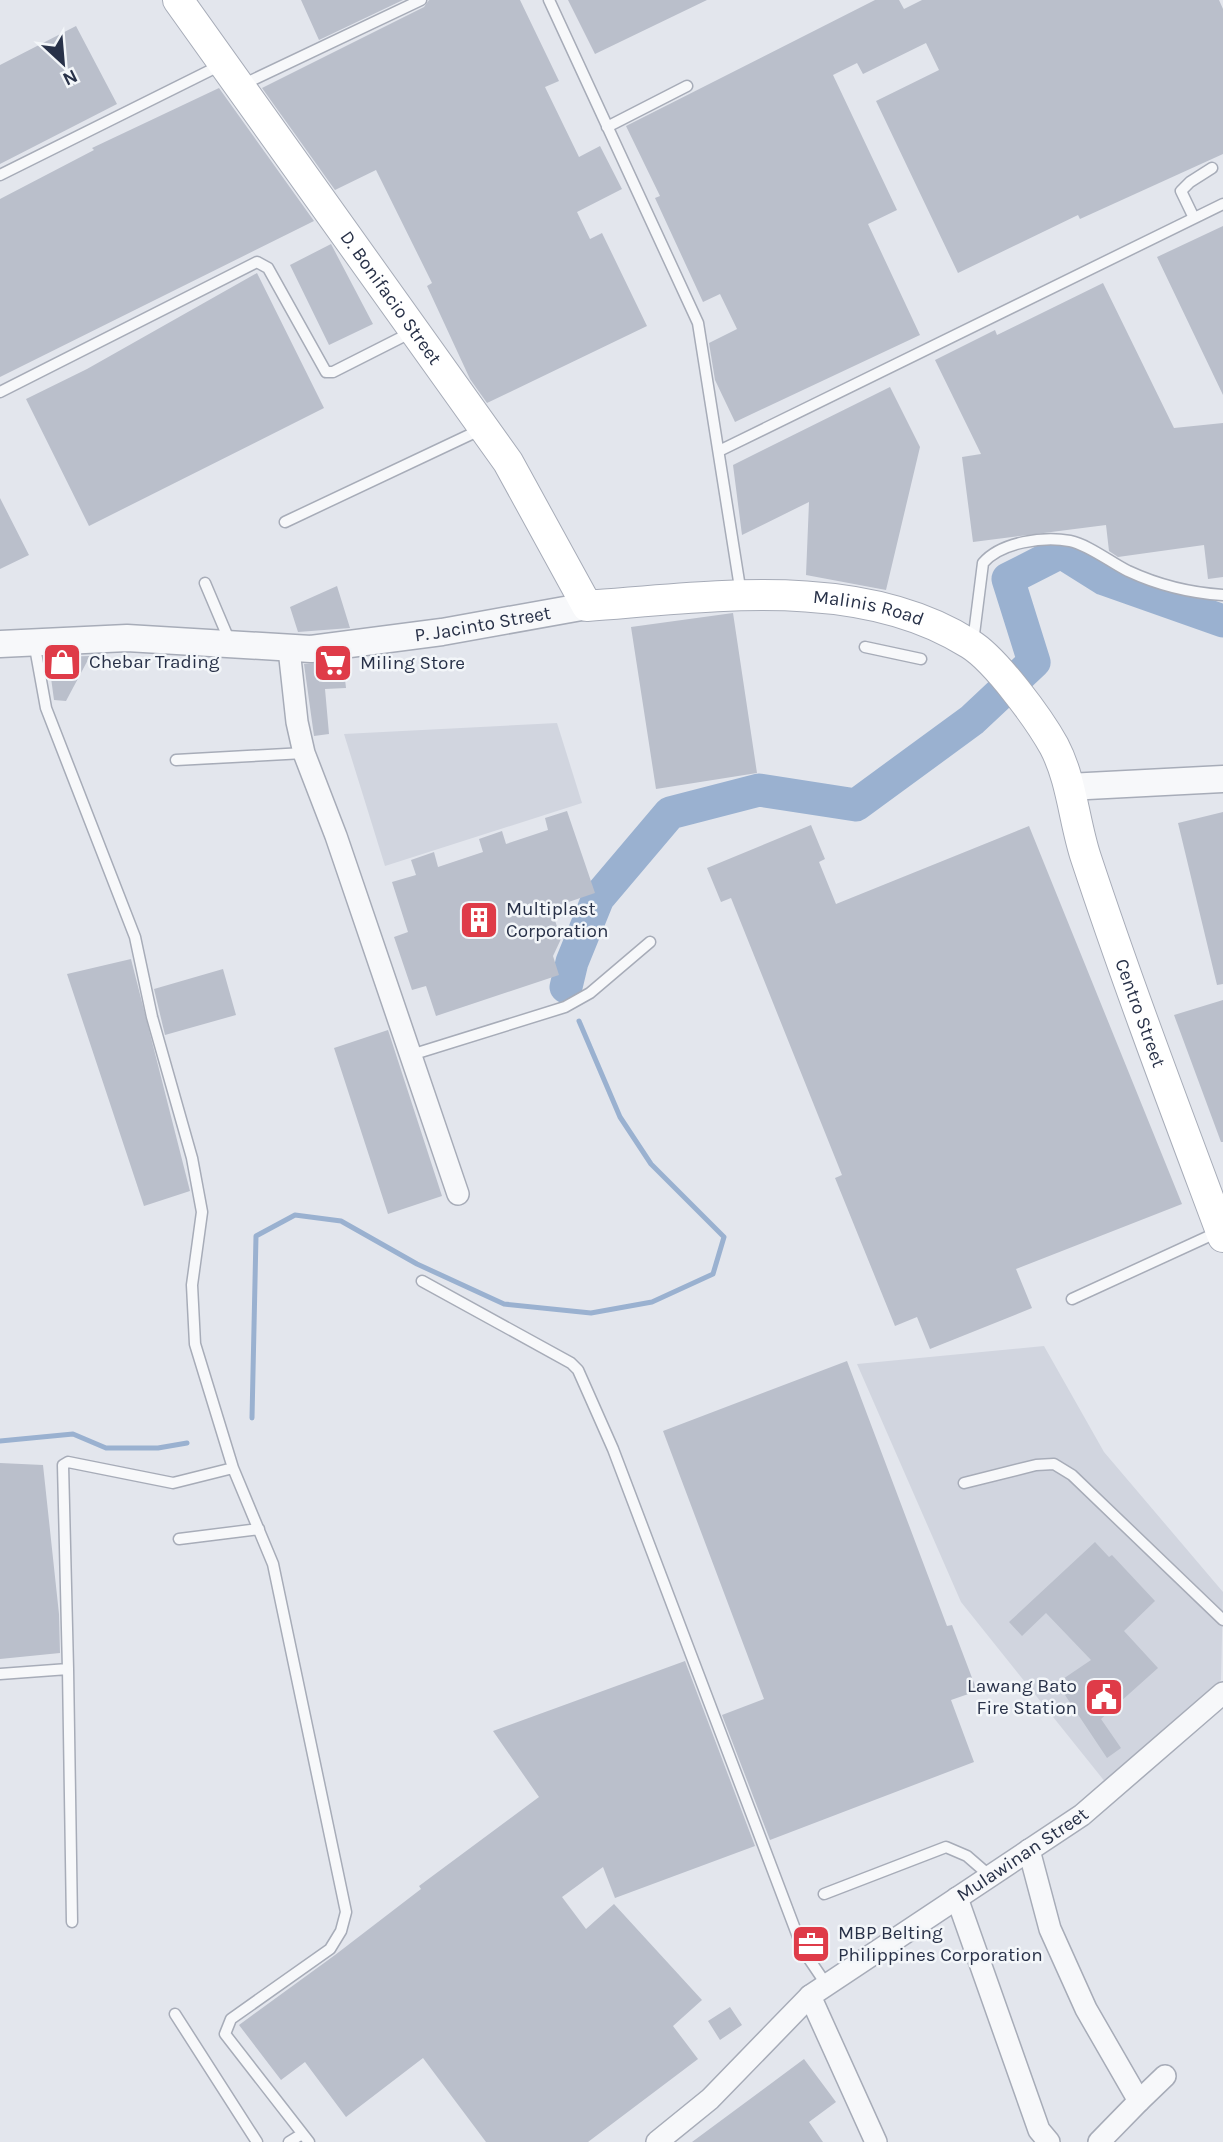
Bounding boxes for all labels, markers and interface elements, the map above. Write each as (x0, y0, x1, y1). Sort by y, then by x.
north arrow (28, 28, 98, 98)
text: N (59, 65, 81, 90)
street label: D. Bonifacio Street (335, 227, 446, 369)
street label: Malinis Road (812, 586, 927, 631)
street label: P. Jacinto Street (413, 602, 553, 646)
shop icon: Chebar Trading (41, 641, 83, 683)
supermarket icon: Miling Store (312, 642, 354, 684)
place label: Chebar Trading (89, 651, 220, 673)
place label: Miling Store (360, 652, 465, 674)
place label: Multiplast Corporation (506, 898, 608, 942)
building icon: Multiplast Corporation (458, 899, 500, 941)
street label: Centro Street (1110, 956, 1170, 1071)
place label: Lawang Bato Fire Station (967, 1675, 1077, 1719)
public building icon: Lawang Bato Fire Station (1083, 1676, 1125, 1718)
street label: Mulawinan Street (953, 1803, 1093, 1906)
place label: MBP Belting Philippines Corporation (838, 1922, 1043, 1966)
office icon: MBP Belting Philippines Corporation (790, 1923, 832, 1965)

